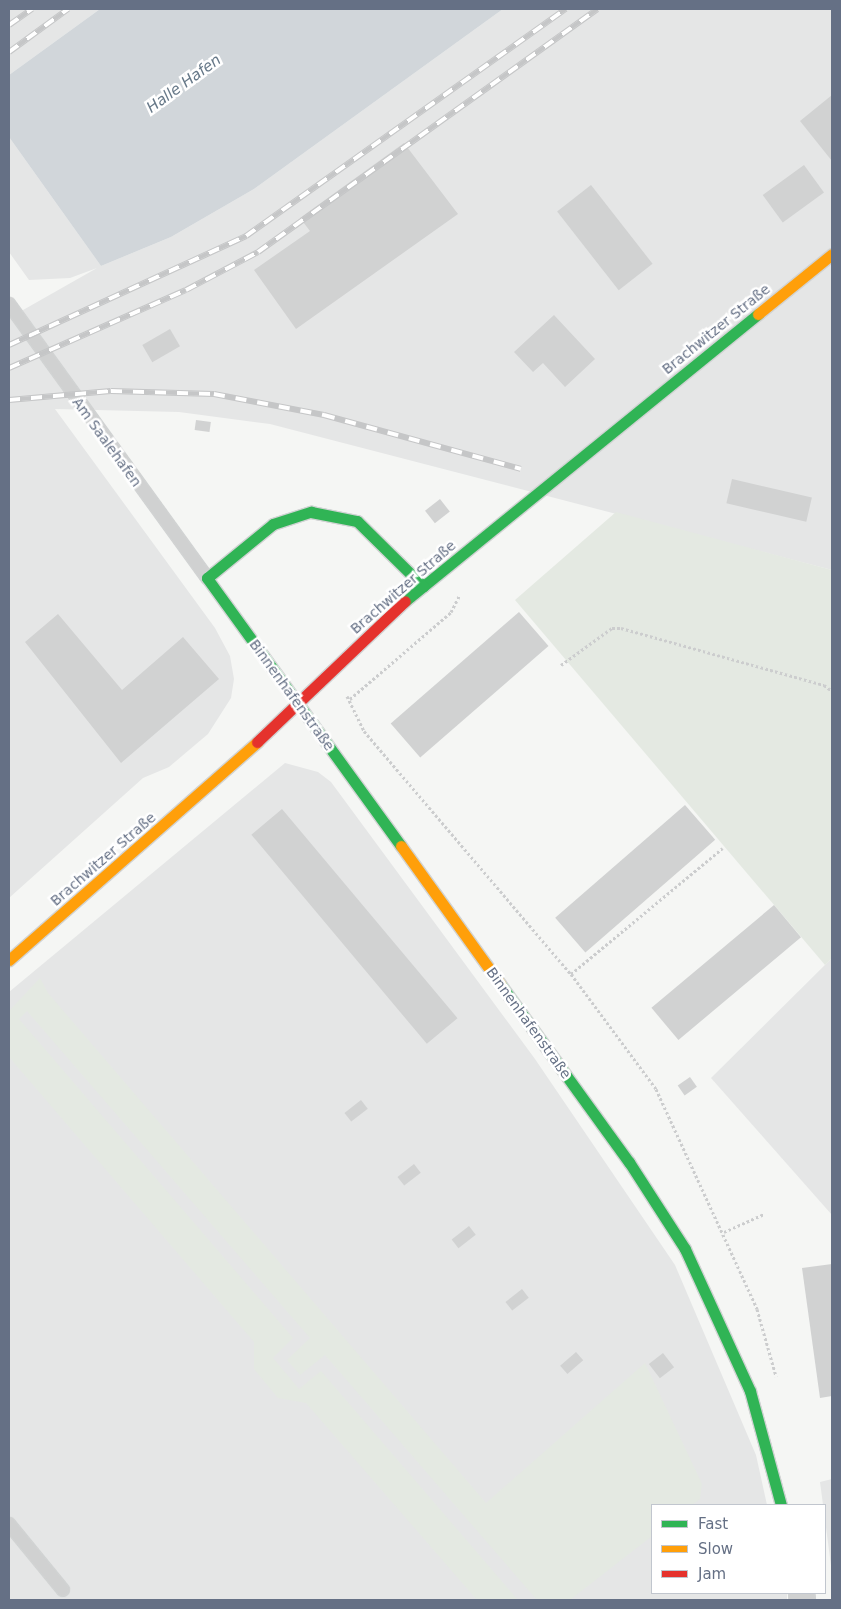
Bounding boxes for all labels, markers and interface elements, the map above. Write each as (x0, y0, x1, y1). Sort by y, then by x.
water label: Halle Hafen (143, 51, 225, 117)
street label: Brachwitzer Straße (659, 280, 773, 378)
street label: Am Saalehafen (69, 394, 145, 490)
street label: Brachwitzer Straße (347, 537, 459, 637)
street label: Binnenhafenstraße (246, 636, 338, 754)
street label: Brachwitzer Straße (47, 809, 159, 909)
street label: Binnenhafenstraße (483, 964, 575, 1082)
legend (651, 1504, 826, 1594)
text: Fast (698, 1515, 728, 1533)
text: Slow (698, 1540, 733, 1558)
text: Jam (698, 1565, 726, 1583)

